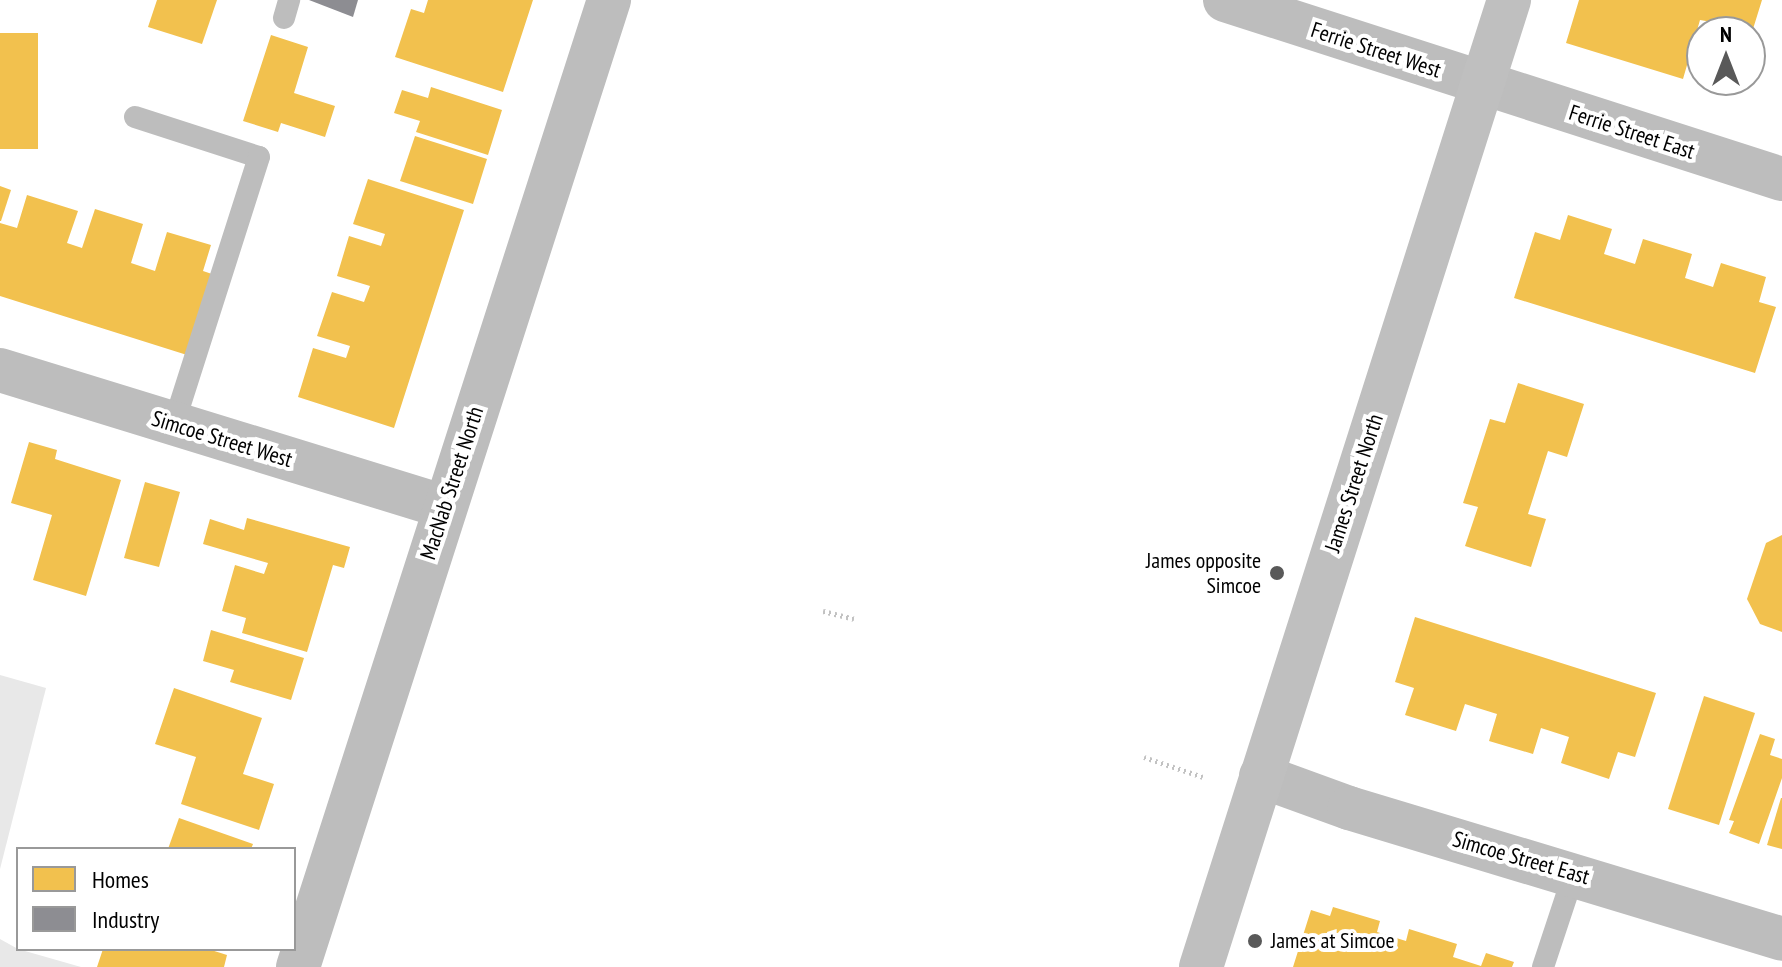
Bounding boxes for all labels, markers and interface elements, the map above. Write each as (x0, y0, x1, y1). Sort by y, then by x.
north arrow (1686, 16, 1766, 96)
street label: Ferrie Street West (1307, 17, 1445, 83)
text: N (1720, 20, 1732, 48)
street label: Ferrie Street East (1566, 99, 1698, 165)
street label: MacNab Street North (415, 403, 489, 563)
street label: Simcoe Street West (148, 405, 296, 473)
street label: James Street North (1319, 411, 1389, 555)
place label: James opposite Simcoe (1146, 547, 1261, 598)
marker: James opposite Simcoe (1268, 564, 1286, 582)
street label: Simcoe Street East (1450, 826, 1592, 890)
legend (16, 847, 296, 951)
text: Homes (92, 864, 149, 895)
text: Industry (92, 904, 159, 935)
place label: James at Simcoe (1271, 928, 1395, 954)
marker: James at Simcoe (1246, 932, 1264, 950)

